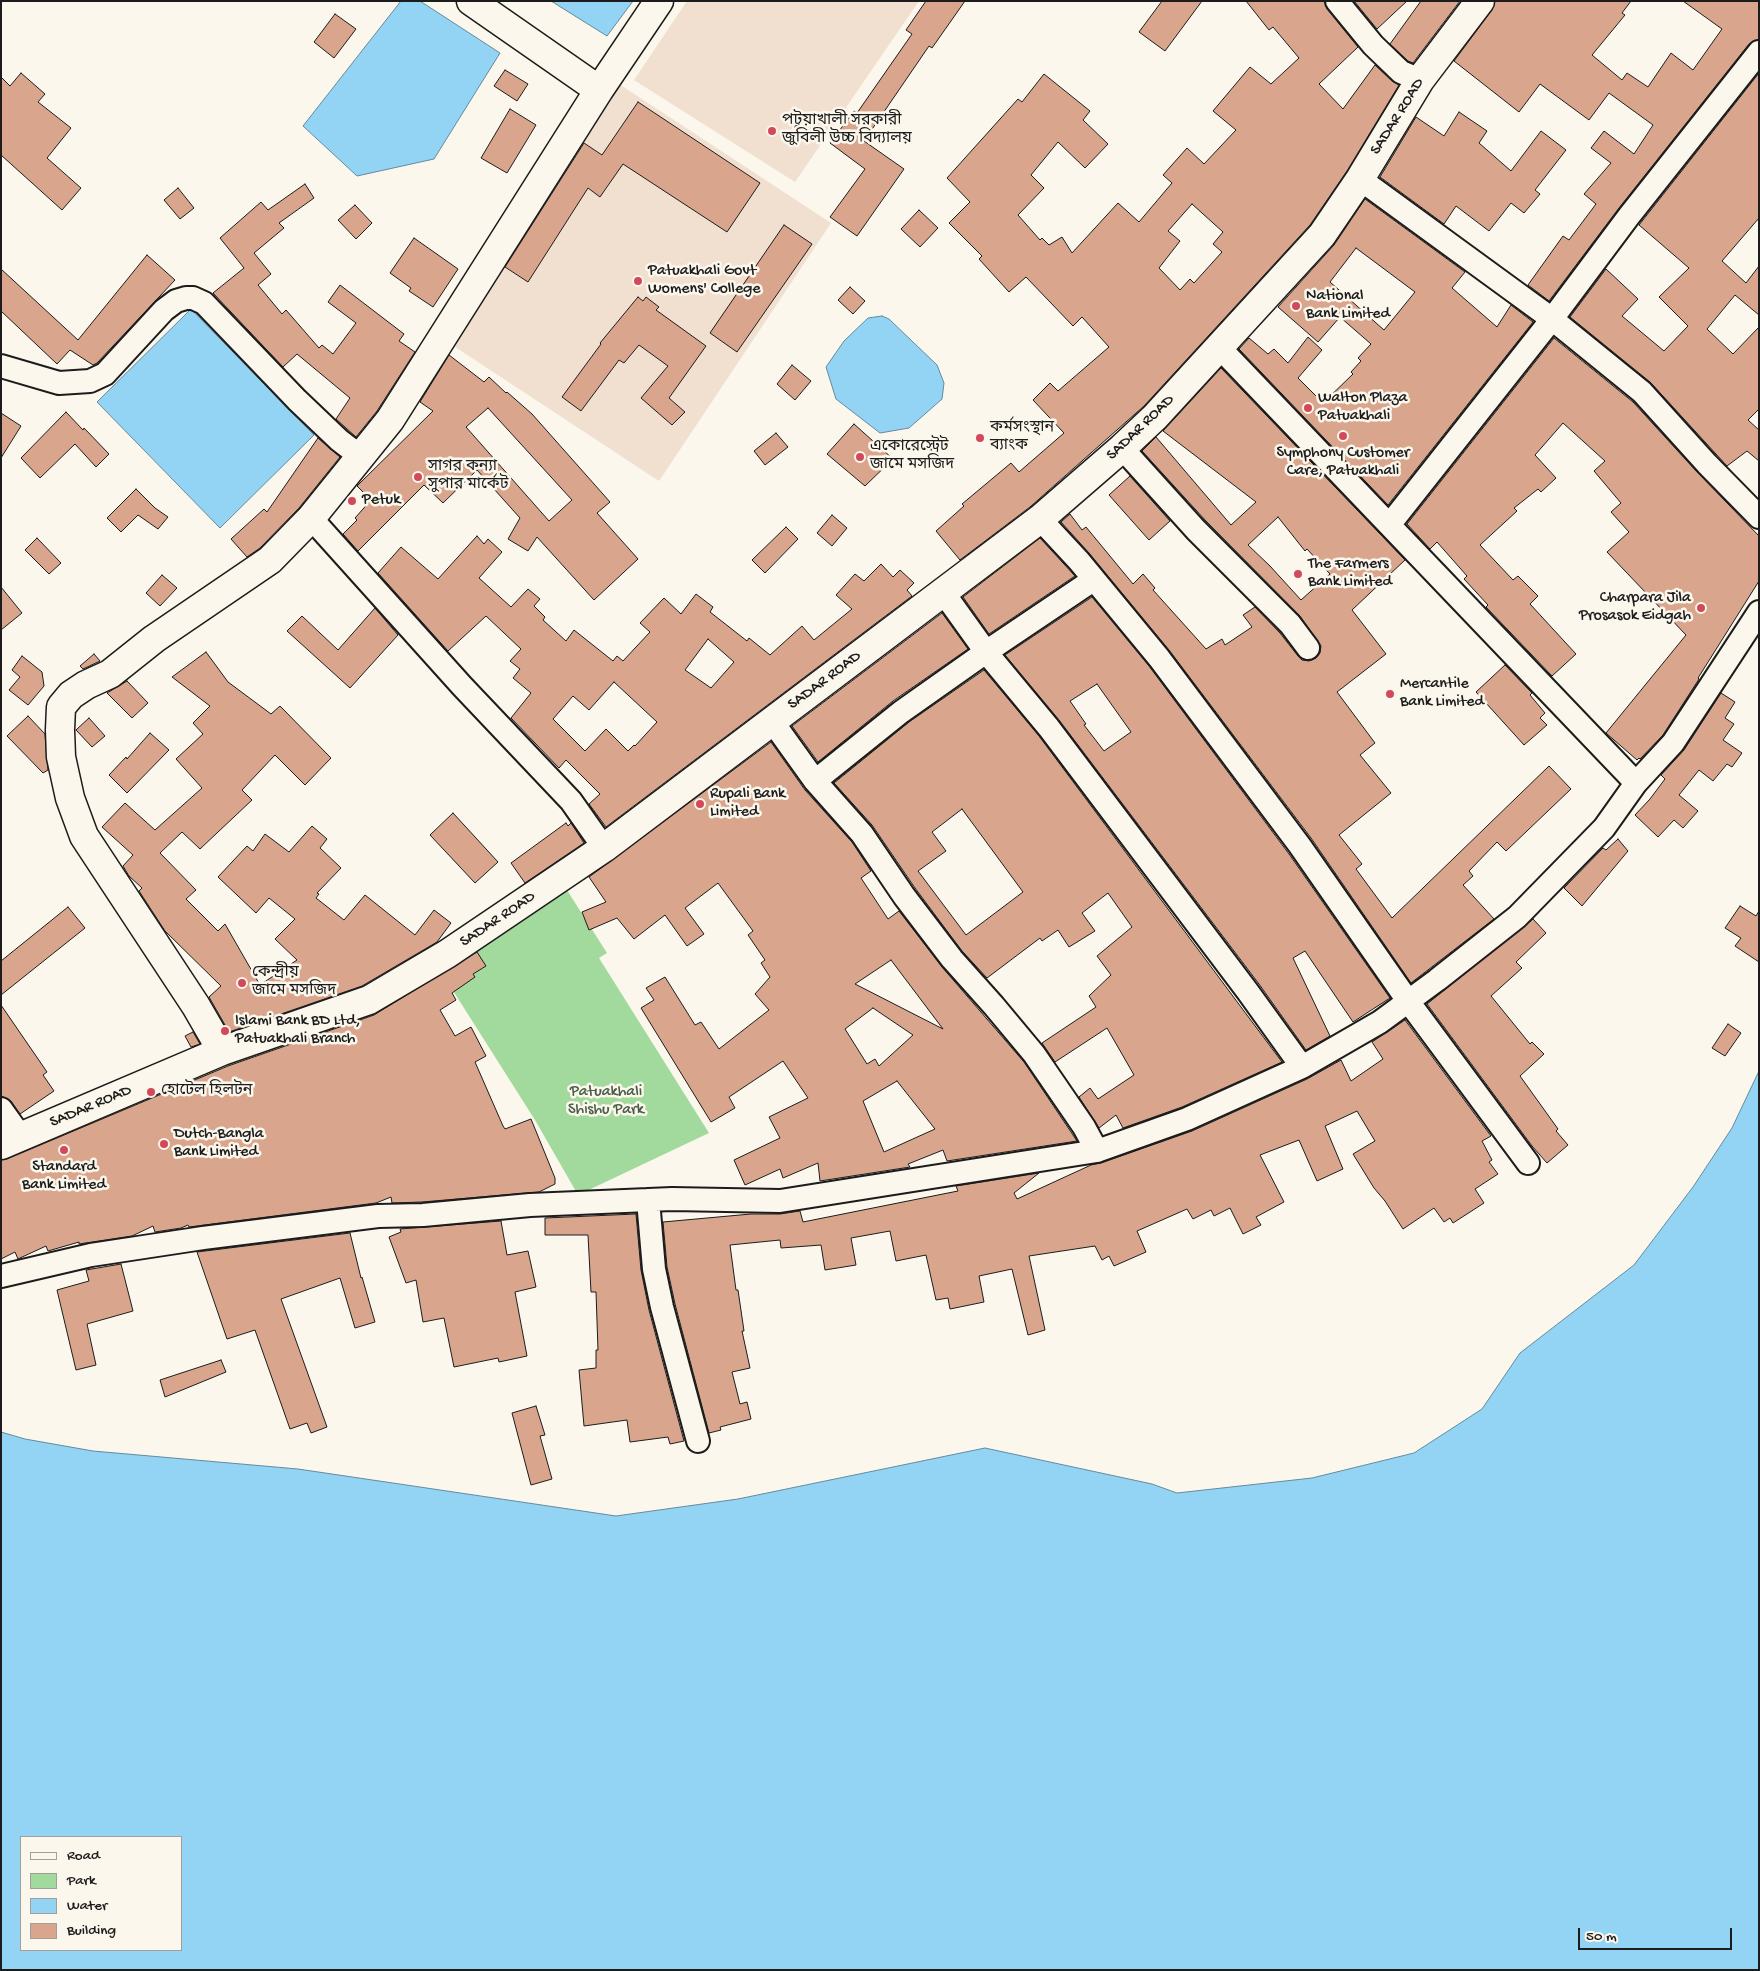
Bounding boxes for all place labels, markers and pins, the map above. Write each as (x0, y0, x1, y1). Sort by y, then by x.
place label: পটুয়াখালী সরকারী জুবিলী উচ্চ বিদ্যালয় (782, 112, 912, 150)
marker: পটুয়াখালী সরকারী জুবিলী উচ্চ বিদ্যালয় (766, 125, 778, 137)
place label: Patuakhali Govt Womens' College (648, 262, 761, 300)
marker: Patuakhali Govt Womens' College (632, 275, 644, 287)
place label: National Bank Limited (1306, 287, 1390, 325)
marker: National Bank Limited (1290, 300, 1302, 312)
place label: Walton Plaza Patuakhali (1318, 389, 1407, 427)
marker: Walton Plaza Patuakhali (1302, 402, 1314, 414)
place label: কর্মসংস্থান ব্যাংক (990, 419, 1054, 457)
marker: Symphony Customer Care, Patuakhali (1337, 430, 1349, 442)
marker: কর্মসংস্থান ব্যাংক (974, 432, 986, 444)
place label: একোরেস্ট্রেট জামে মসজিদ (870, 438, 954, 476)
place label: Symphony Customer Care, Patuakhali (1277, 444, 1409, 482)
marker: একোরেস্ট্রেট জামে মসজিদ (854, 451, 866, 463)
place label: সাগর কন্যা সুপার মার্কেট (428, 458, 508, 496)
marker: সাগর কন্যা সুপার মার্কেট (412, 471, 424, 483)
place label: Petuk (362, 491, 400, 511)
marker: Petuk (346, 495, 358, 507)
place label: The Farmers Bank Limited (1308, 555, 1392, 593)
marker: The Farmers Bank Limited (1292, 568, 1304, 580)
place label: Charpara Jila Prosasok Eidgah (1579, 589, 1691, 627)
marker: Charpara Jila Prosasok Eidgah (1695, 602, 1707, 614)
place label: Mercantile Bank Limited (1400, 675, 1484, 713)
marker: Mercantile Bank Limited (1384, 688, 1396, 700)
place label: Rupali Bank Limited (710, 785, 785, 823)
marker: Rupali Bank Limited (694, 798, 706, 810)
place label: কেন্দ্রীয় জামে মসজিদ (252, 964, 336, 1002)
marker: কেন্দ্রীয় জামে মসজিদ (236, 977, 248, 989)
place label: Islami Bank BD Ltd, Patuakhali Branch (235, 1012, 361, 1050)
marker: Islami Bank BD Ltd, Patuakhali Branch (219, 1025, 231, 1037)
place label: হোটেল হিলটন (161, 1082, 252, 1102)
marker: হোটেল হিলটন (145, 1086, 157, 1098)
place label: Dutch-Bangla Bank Limited (174, 1125, 264, 1163)
marker: Dutch-Bangla Bank Limited (158, 1138, 170, 1150)
marker: Standard Bank Limited (58, 1144, 70, 1156)
place label: Standard Bank Limited (22, 1158, 106, 1196)

